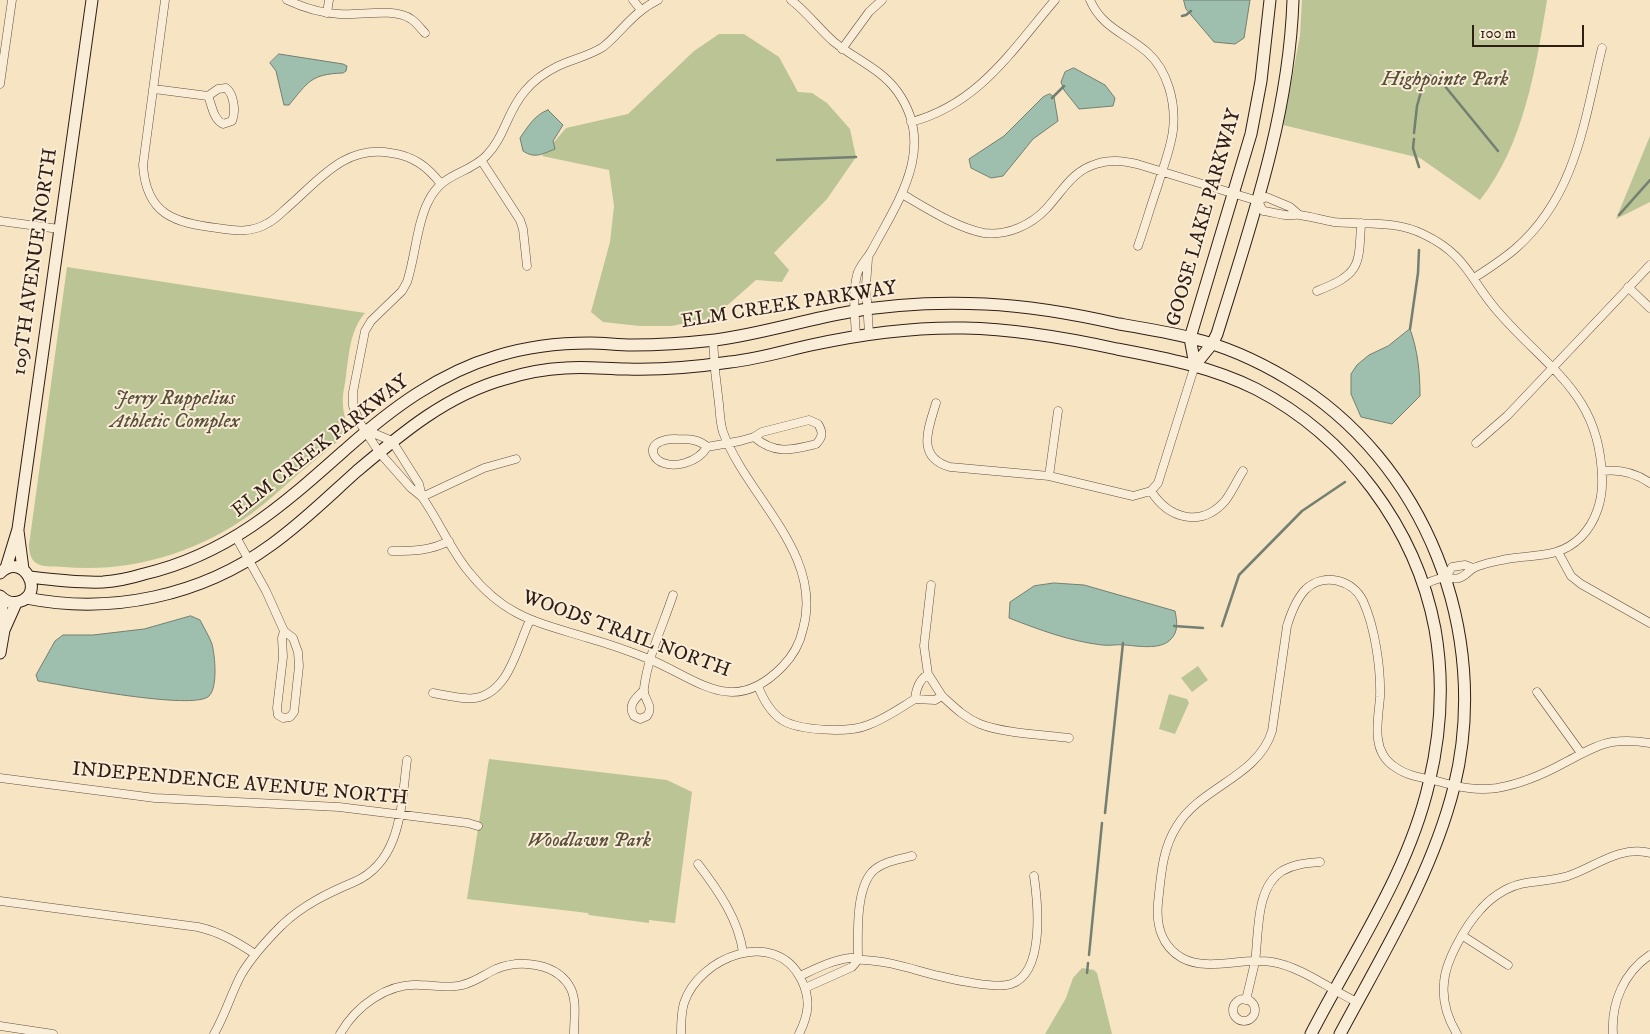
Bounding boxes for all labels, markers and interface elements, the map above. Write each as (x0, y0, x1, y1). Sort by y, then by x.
scale bar (1475, 15, 1588, 47)
text: 100 m (1480, 24, 1516, 43)
park label: Highpointe Park (1382, 69, 1508, 93)
street label: GOOSE LAKE PARKWAY (1162, 107, 1248, 329)
street label: 109TH AVENUE NORTH (8, 147, 64, 377)
street label: ELM CREEK PARKWAY (679, 277, 899, 335)
street label: ELM CREEK PARKWAY (228, 370, 414, 524)
park label: Jerry Ruppelius Athletic Complex (111, 388, 239, 435)
street label: WOODS TRAIL NORTH (519, 586, 733, 684)
street label: INDEPENDENCE AVENUE NORTH (71, 758, 409, 812)
park label: Woodlawn Park (527, 830, 651, 854)

